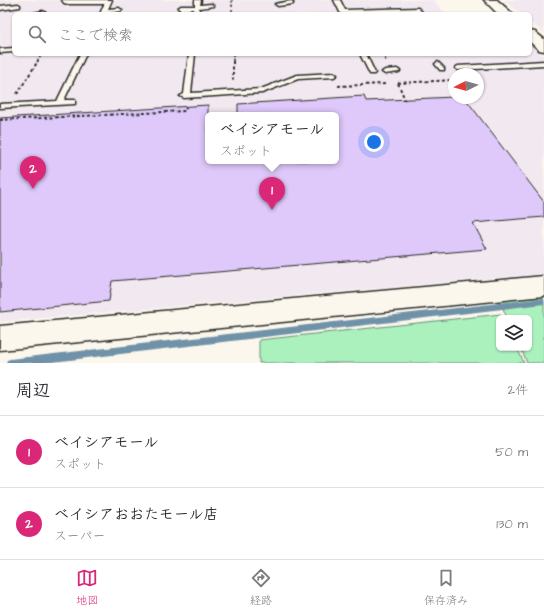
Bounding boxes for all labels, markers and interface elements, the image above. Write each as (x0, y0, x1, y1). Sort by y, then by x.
search box (12, 12, 532, 56)
icon: search (26, 23, 48, 45)
text: ここで検索 (58, 25, 133, 46)
north arrow (448, 68, 484, 104)
popup (205, 112, 339, 164)
text: ベイシアモール (220, 119, 324, 140)
your location (364, 132, 384, 152)
text: スポット (220, 142, 272, 160)
pin: 2 (20, 156, 46, 189)
pin: 1 (259, 177, 285, 210)
map controls (496, 315, 532, 351)
button: layers (496, 315, 532, 351)
text: 周辺 (16, 379, 50, 403)
text: 2件 (508, 381, 528, 399)
text: ベイシアモール (54, 432, 158, 453)
text: 1 (28, 443, 30, 461)
text: 50 m (495, 443, 528, 461)
text: スポット (54, 455, 106, 473)
text: ベイシアおおたモール店 (54, 504, 218, 525)
text: 2 (25, 515, 33, 533)
text: 130 m (496, 515, 528, 533)
text: スーパー (54, 527, 105, 545)
tab: 地図 (76, 567, 98, 608)
tab: 経路 (250, 567, 272, 608)
tab: 保存済み (424, 567, 468, 608)

